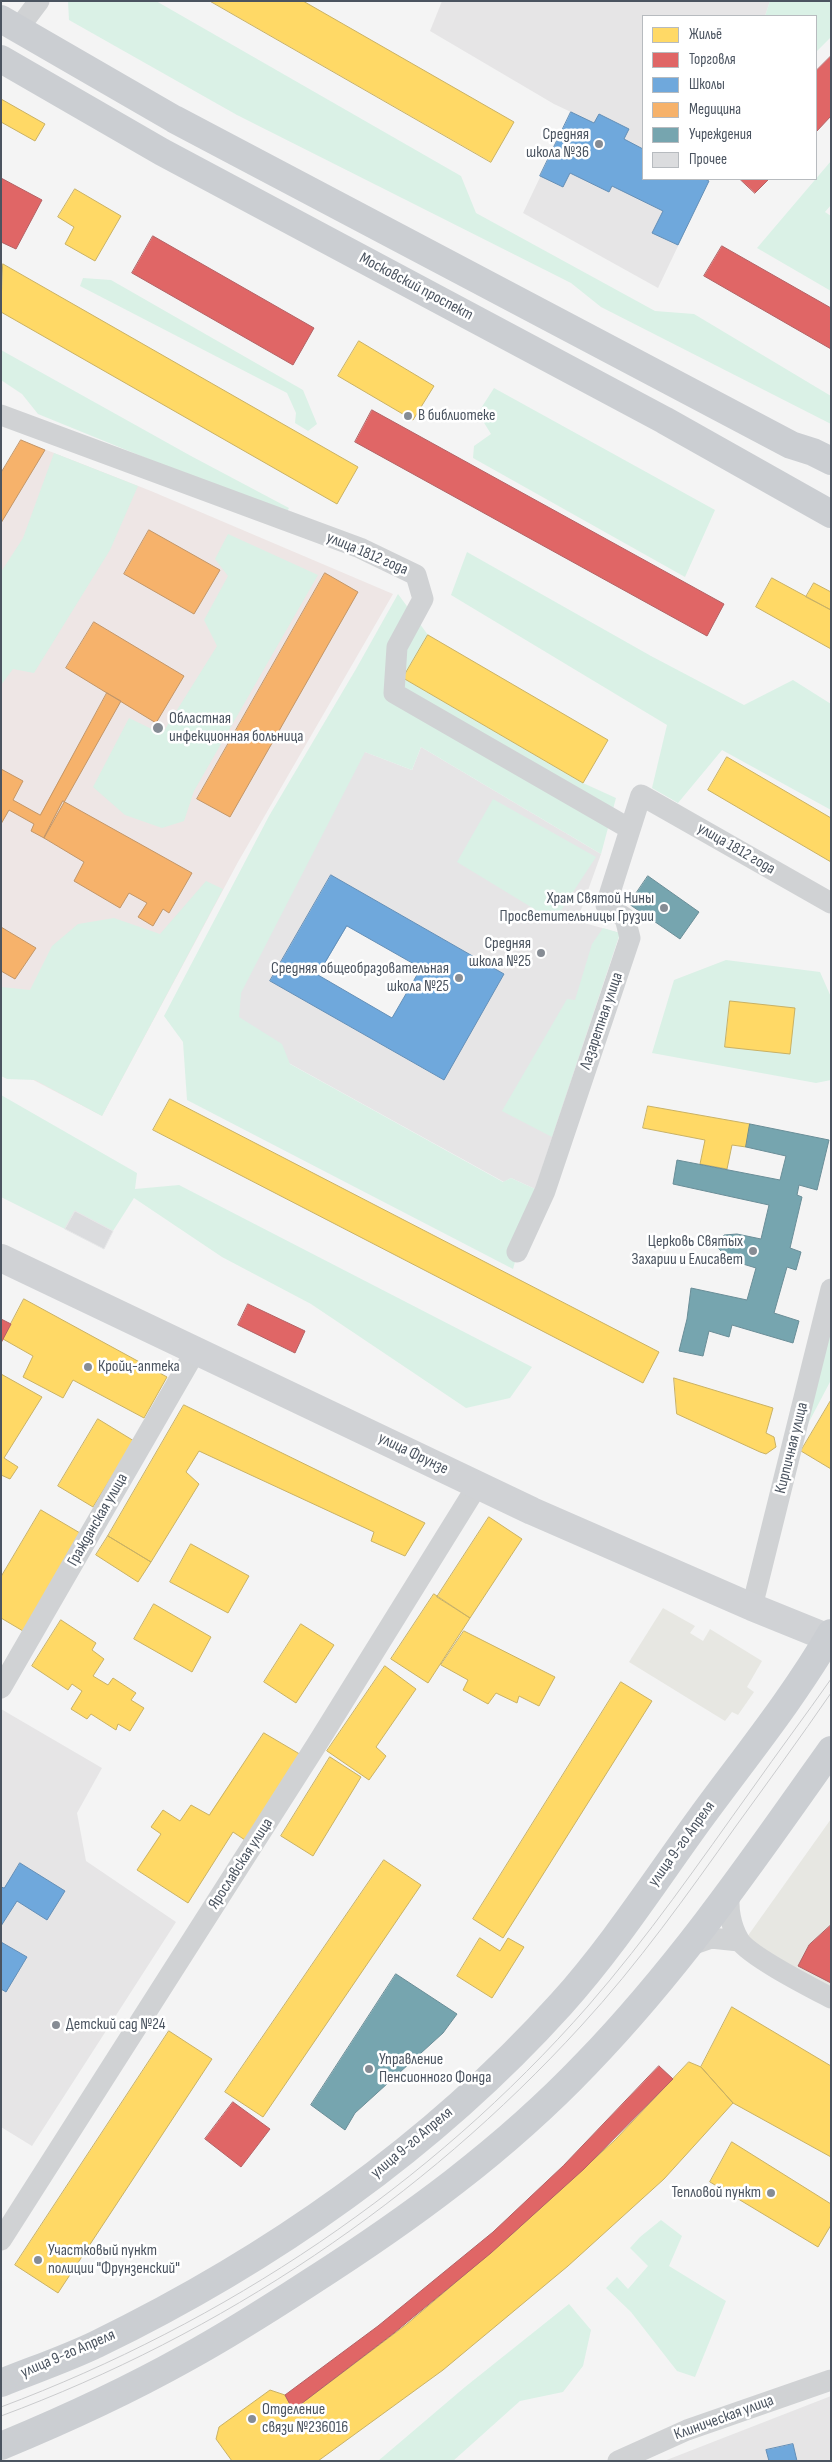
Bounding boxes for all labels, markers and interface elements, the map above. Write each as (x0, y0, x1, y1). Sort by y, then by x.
legend (642, 15, 817, 180)
text: Жильё (689, 25, 722, 44)
text: Торговля (689, 50, 736, 69)
text: Школы (689, 75, 725, 94)
text: Медицина (689, 100, 741, 119)
place label: Средняя школа №36 (526, 125, 589, 163)
text: Учреждения (689, 125, 752, 144)
marker: Средняя школа №36 (593, 138, 605, 150)
text: Прочее (689, 150, 727, 169)
street label: Московский проспект (356, 249, 476, 325)
place label: В библиотеке (418, 406, 495, 426)
marker: В библиотеке (402, 410, 414, 422)
street label: улица 1812 года (323, 528, 411, 580)
place label: Областная инфекционная больница (169, 709, 303, 747)
marker: Областная инфекционная больница (151, 721, 165, 735)
street label: улица 1812 года (694, 819, 778, 879)
place label: Храм Святой Нины Просветительницы Грузии (500, 889, 654, 927)
marker: Храм Святой Нины Просветительницы Грузии (658, 902, 670, 914)
place label: Средняя школа №25 (469, 934, 531, 972)
marker: Средняя школа №25 (535, 947, 547, 959)
place label: Средняя общеобразовательная школа №25 (271, 959, 449, 997)
street label: Лазаретная улица (576, 970, 628, 1072)
marker: Средняя общеобразовательная школа №25 (453, 972, 465, 984)
place label: Церковь Святых Захарии и Елисавет (631, 1232, 743, 1270)
marker: Церковь Святых Захарии и Елисавет (747, 1245, 759, 1257)
place label: Кройц-аптека (98, 1357, 180, 1377)
marker: Кройц-аптека (82, 1361, 94, 1373)
street label: Кирпичная улица (771, 1400, 813, 1496)
street label: улица Фрунзе (375, 1429, 451, 1479)
street label: Гражданская улица (64, 1470, 132, 1570)
street label: улица 9-го Апреля (645, 1798, 719, 1890)
street label: Ярославская улица (205, 1815, 277, 1913)
place label: Детский сад №24 (66, 2015, 165, 2035)
marker: Детский сад №24 (50, 2019, 62, 2031)
place label: Управление Пенсионного Фонда (379, 2050, 491, 2088)
marker: Управление Пенсионного Фонда (363, 2063, 375, 2075)
street label: улица 9-го Апреля (367, 2103, 457, 2183)
place label: Тепловой пункт (671, 2183, 761, 2203)
marker: Тепловой пункт (765, 2187, 777, 2199)
place label: Участковый пункт полиции "Фрунзенский" (48, 2241, 180, 2279)
marker: Участковый пункт полиции "Фрунзенский" (32, 2254, 44, 2266)
street label: улица 9-го Апреля (18, 2325, 118, 2383)
street label: Клиническая улица (672, 2391, 776, 2445)
place label: Отделение связи №236016 (262, 2400, 348, 2438)
marker: Отделение связи №236016 (246, 2413, 258, 2425)

